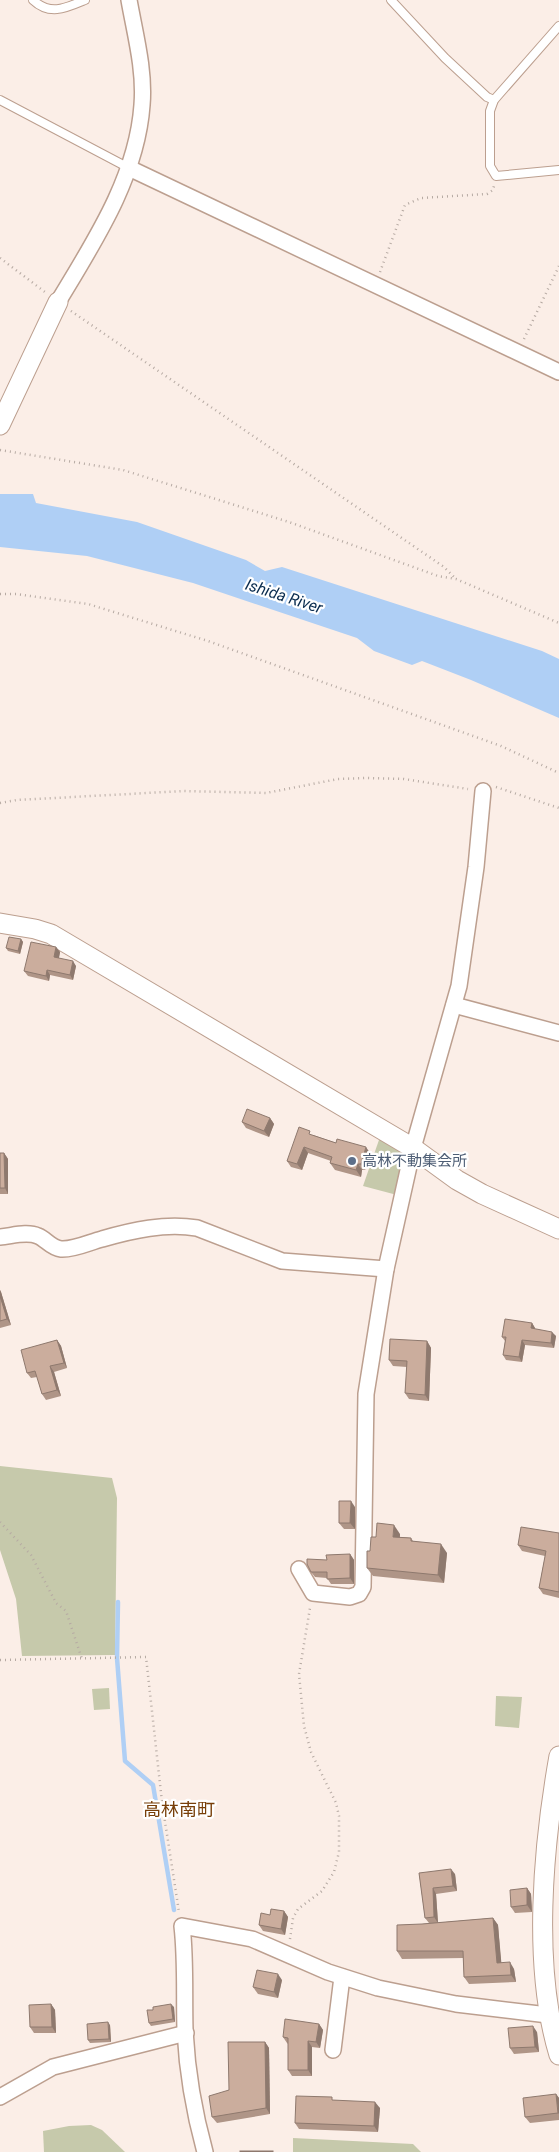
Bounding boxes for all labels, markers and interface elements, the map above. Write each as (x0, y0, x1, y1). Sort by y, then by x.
water label: Ishida River (243, 575, 326, 618)
place label: 高林不動集会所 (362, 1152, 467, 1170)
marker: 高林不動集会所 (346, 1155, 358, 1167)
district label: 高林南町 (143, 1799, 215, 1820)

